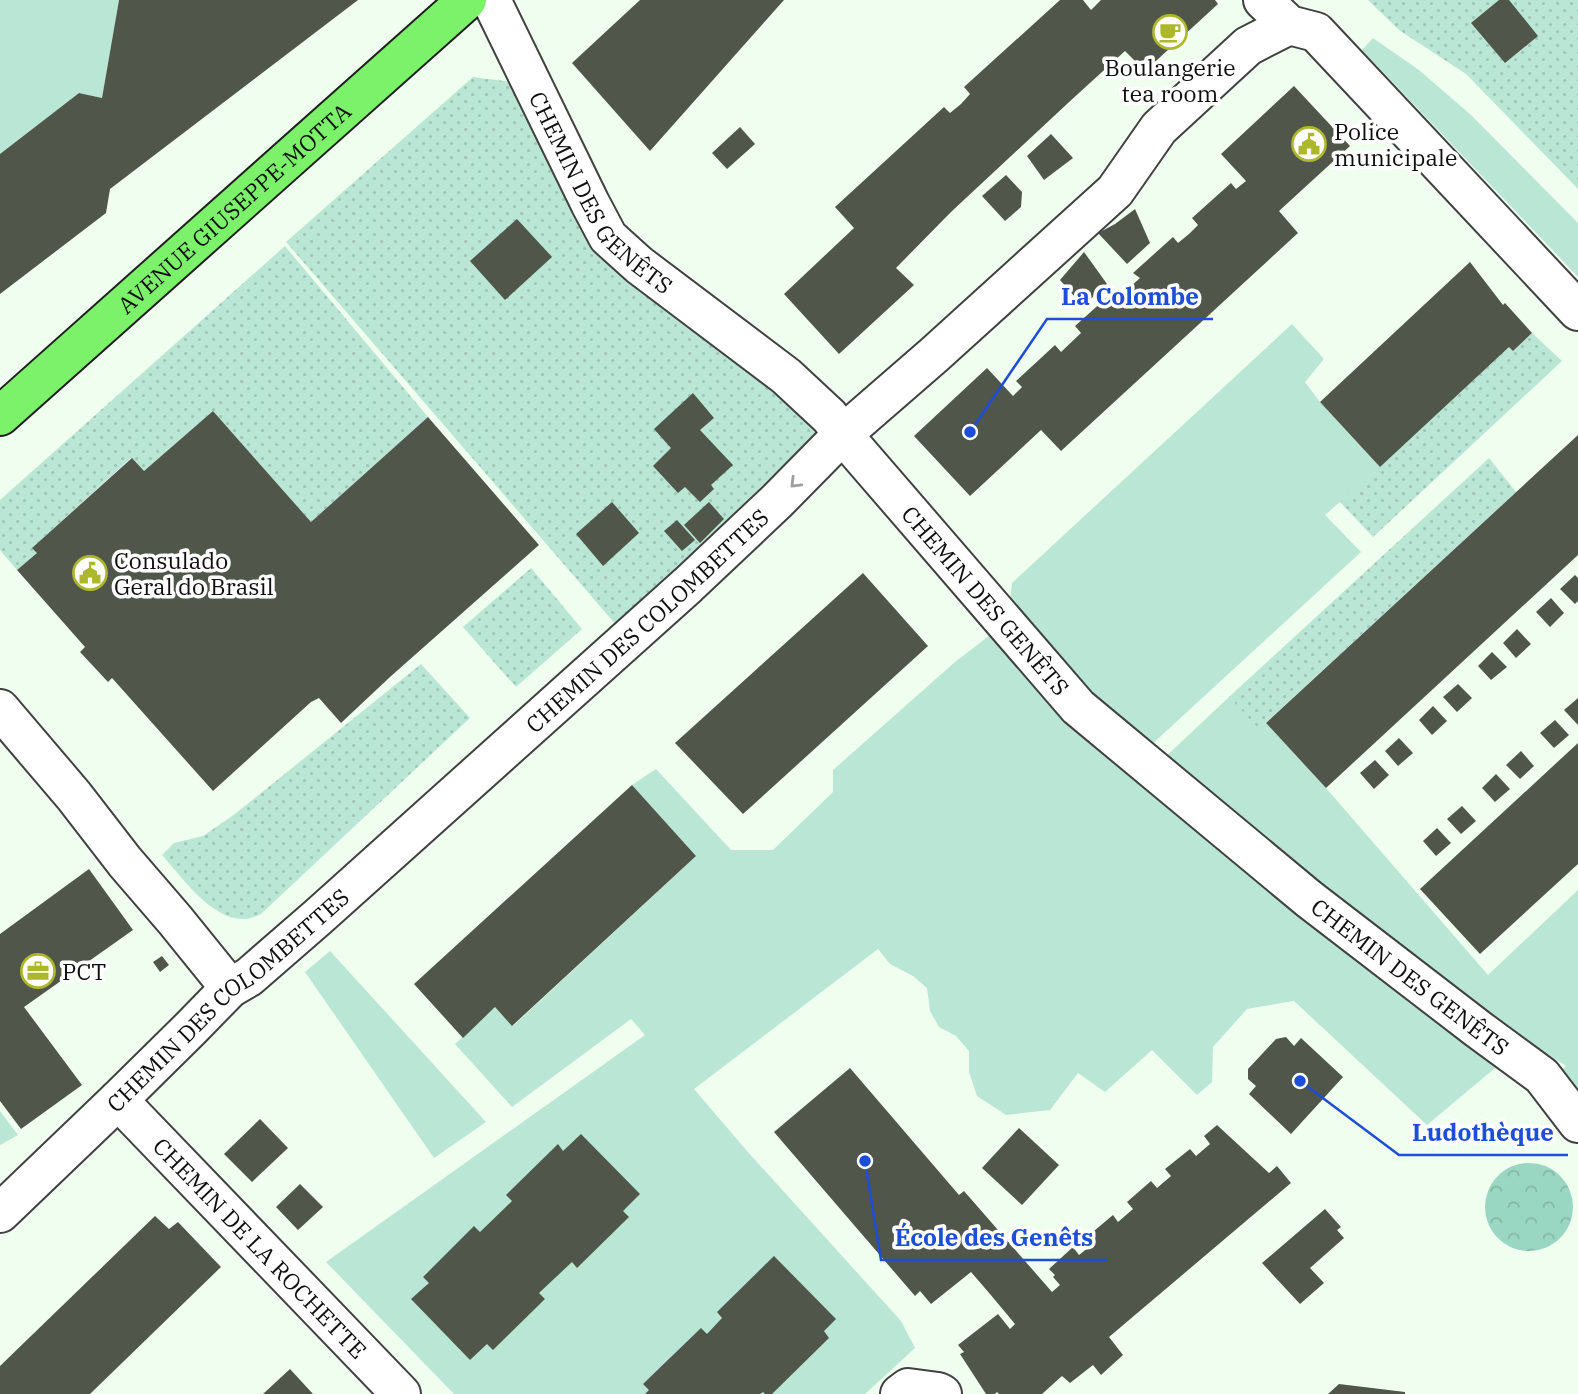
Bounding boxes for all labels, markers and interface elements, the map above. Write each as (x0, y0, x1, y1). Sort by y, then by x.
cafe icon: Boulangerie tea room (1151, 13, 1189, 51)
place label: Boulangerie tea room (1104, 52, 1236, 108)
street label: CHEMIN DES GENÊTS (523, 86, 679, 300)
street label: AVENUE GIUSEPPE-MOTTA (111, 96, 357, 320)
place label: Police municipale (1334, 116, 1457, 172)
public building icon: Police municipale (1290, 125, 1328, 163)
callout: La Colombe (1047, 274, 1213, 319)
text: La Colombe (1061, 280, 1199, 312)
one-way arrow (791, 475, 804, 488)
street label: CHEMIN DES GENÊTS (896, 499, 1076, 701)
street label: CHEMIN DES COLOMBETTES (519, 502, 775, 739)
place label: Consulado Geral do Brasil (114, 545, 274, 601)
public building icon: Consulado Geral do Brasil (71, 554, 109, 592)
street label: CHEMIN DES COLOMBETTES (100, 882, 355, 1118)
street label: CHEMIN DES GENÊTS (1305, 891, 1515, 1062)
office icon: PCT (19, 952, 57, 990)
place label: PCT (62, 956, 106, 986)
callout: Ludothèque (1399, 1110, 1568, 1155)
text: Ludothèque (1412, 1116, 1554, 1148)
street label: CHEMIN DE LA ROCHETTE (147, 1131, 373, 1365)
callout: École des Genêts (881, 1215, 1108, 1260)
text: École des Genêts (895, 1221, 1093, 1253)

